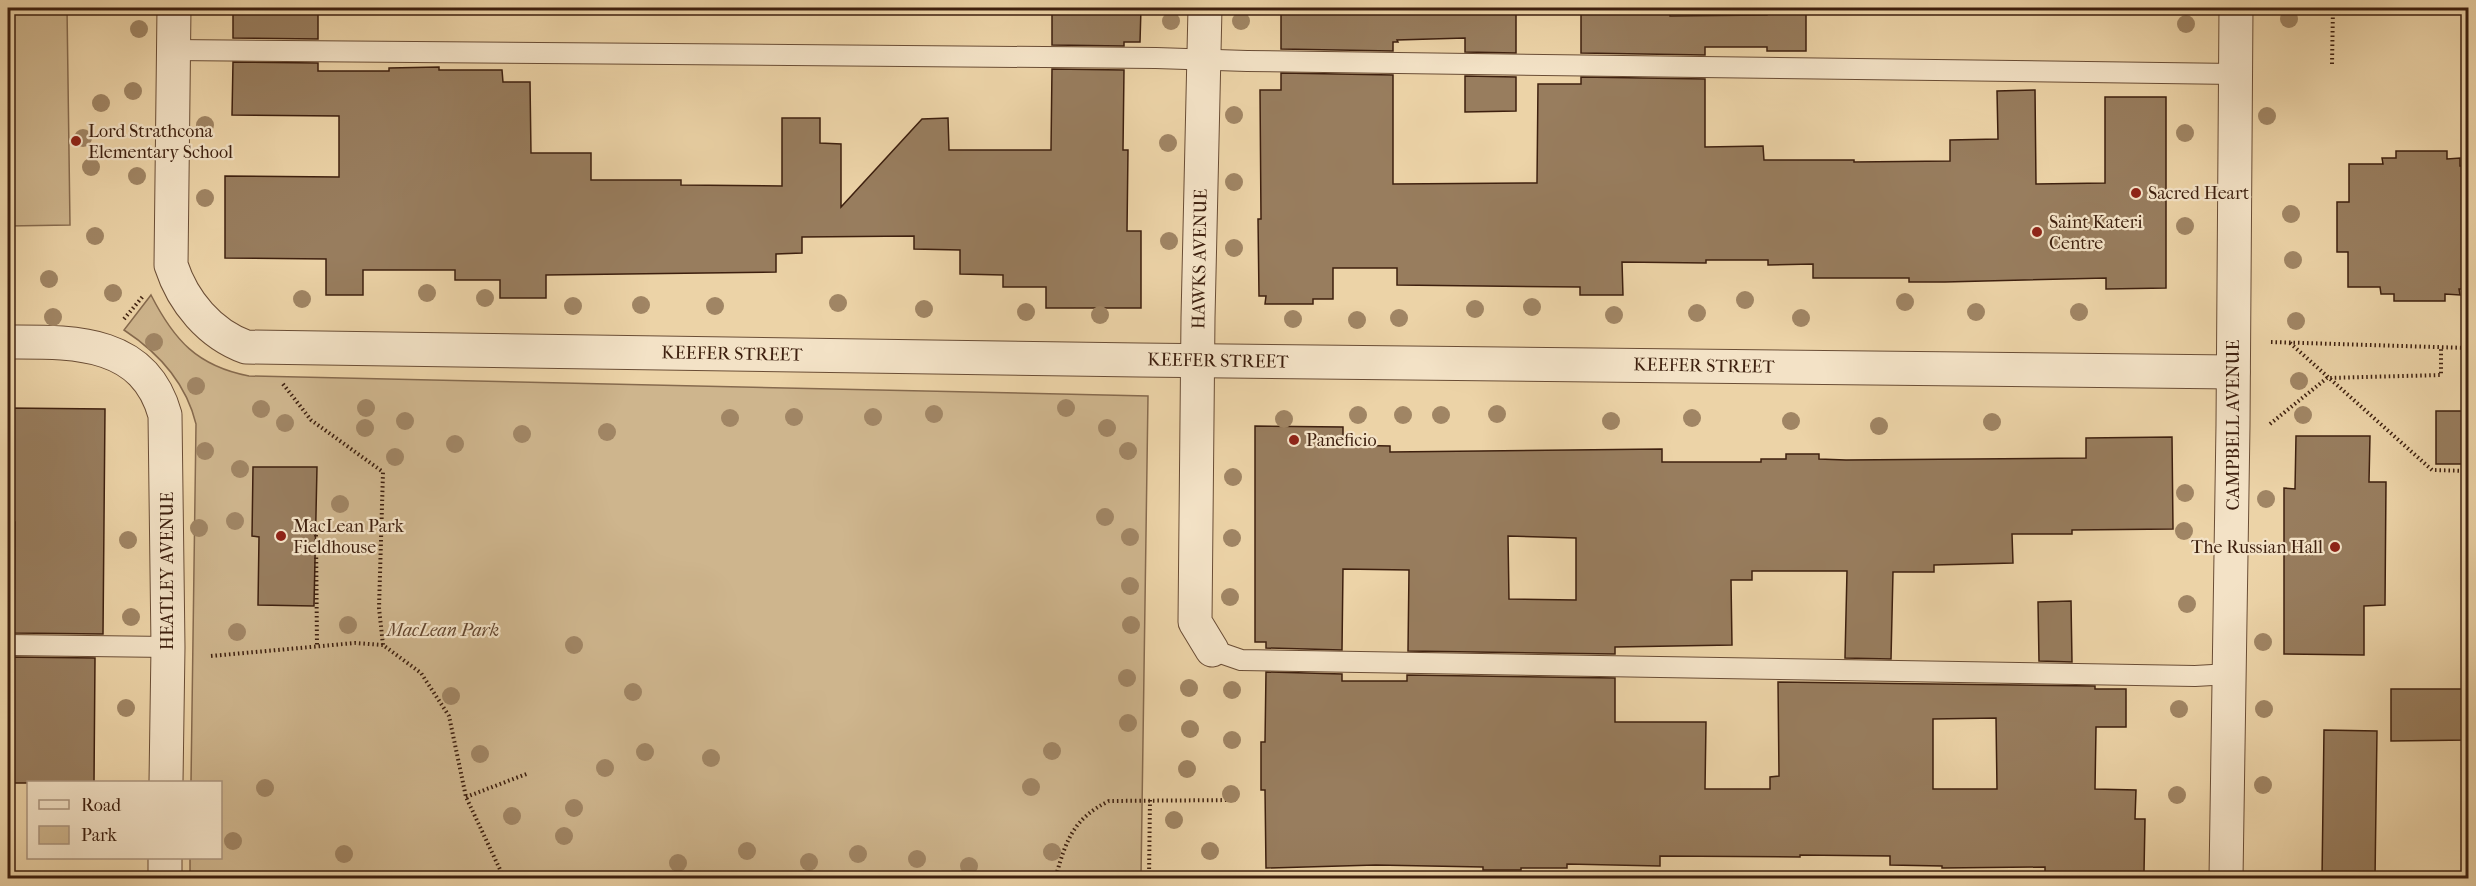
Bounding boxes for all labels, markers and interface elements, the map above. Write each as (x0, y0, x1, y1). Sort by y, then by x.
place label: Lord Strathcona Elementary School (88, 121, 233, 163)
marker: Lord Strathcona Elementary School (69, 134, 83, 148)
place label: Sacred Heart (2148, 183, 2250, 204)
marker: Sacred Heart (2129, 186, 2143, 200)
street label: HAWKS AVENUE (1188, 189, 1212, 329)
place label: Saint Kateri Centre (2049, 212, 2143, 254)
marker: Saint Kateri Centre (2030, 225, 2044, 239)
street label: CAMPBELL AVENUE (2223, 339, 2244, 511)
street label: KEEFER STREET (661, 342, 804, 366)
street label: KEEFER STREET (1147, 349, 1290, 373)
street label: KEEFER STREET (1633, 354, 1776, 378)
place label: Paneficio (1306, 430, 1377, 451)
marker: Paneficio (1287, 433, 1301, 447)
street label: HEATLEY AVENUE (157, 492, 178, 650)
place label: MacLean Park Fieldhouse (293, 516, 405, 558)
marker: MacLean Park Fieldhouse (274, 529, 288, 543)
place label: The Russian Hall (2191, 537, 2323, 558)
marker: The Russian Hall (2328, 540, 2342, 554)
park label: MacLean Park (385, 620, 499, 641)
legend (27, 781, 222, 859)
text: Road (81, 795, 121, 816)
text: Park (81, 825, 118, 846)

